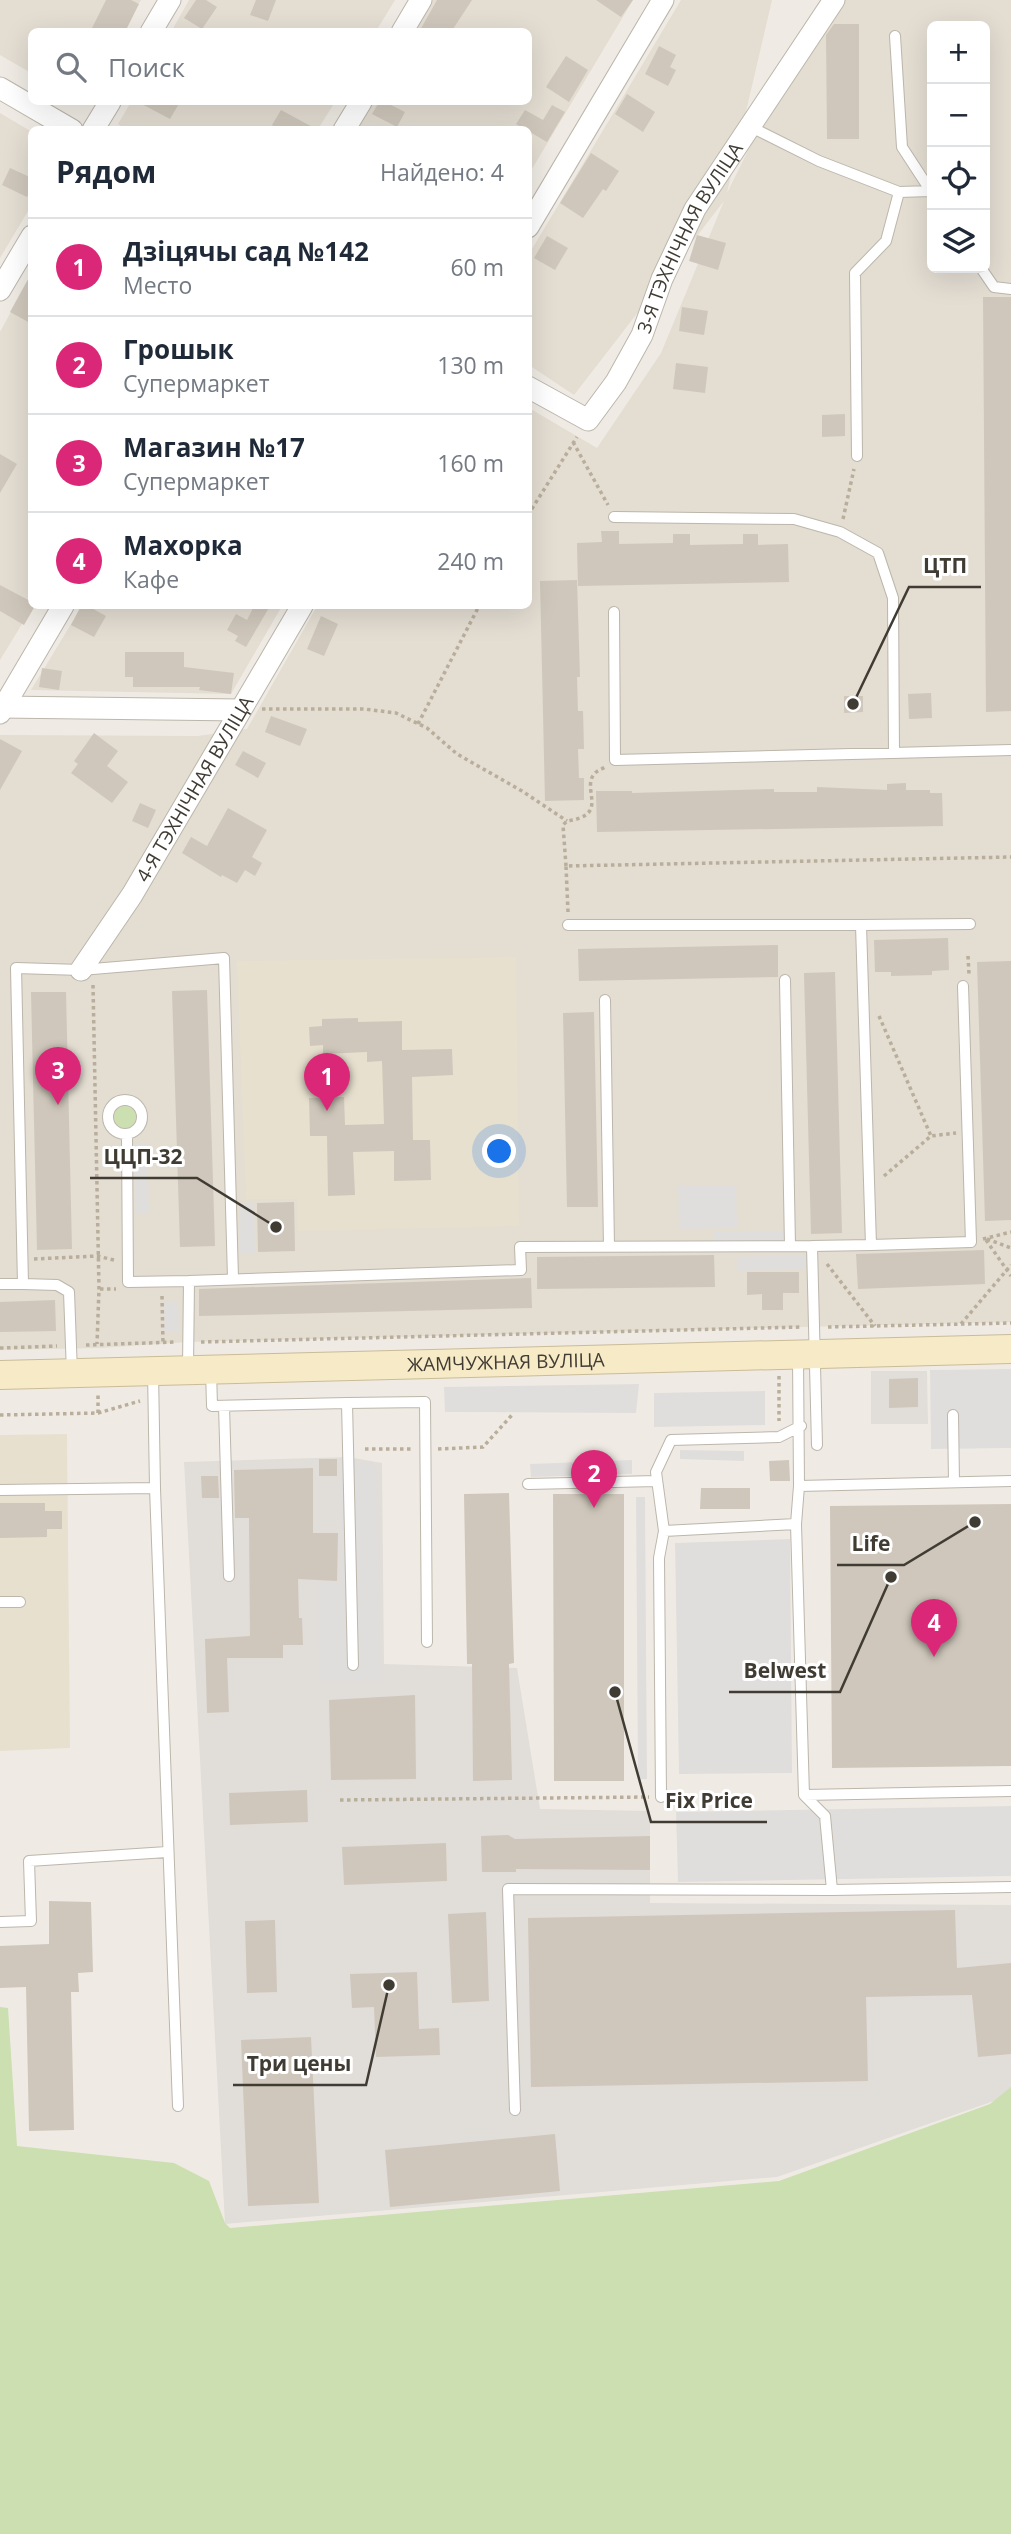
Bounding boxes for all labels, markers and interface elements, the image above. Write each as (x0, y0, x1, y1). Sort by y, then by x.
map controls (927, 21, 990, 273)
button: + (927, 21, 990, 84)
search box (28, 28, 532, 105)
icon: search (52, 48, 90, 86)
text: Поиск (108, 49, 185, 85)
button: − (927, 84, 990, 147)
street label: 3-Я ТЭХНІЧНАЯ ВУЛІЦА (631, 137, 749, 337)
button: locate (927, 147, 990, 210)
text: Рядом (56, 151, 156, 192)
text: Найдено: 4 (380, 156, 504, 188)
button: layers (927, 210, 990, 273)
text: Дзіцячы сад №142 (123, 233, 369, 269)
text: 1 (72, 251, 86, 283)
text: 60 m (450, 251, 504, 283)
text: Место (123, 269, 192, 301)
text: Грошык (123, 331, 234, 367)
text: 2 (72, 349, 86, 381)
text: 130 m (437, 349, 504, 381)
text: Супермаркет (123, 367, 270, 399)
text: Магазин №17 (123, 429, 305, 465)
text: 3 (72, 447, 86, 479)
text: 160 m (437, 447, 504, 479)
text: Супермаркет (123, 465, 270, 497)
text: Махорка (123, 527, 243, 563)
text: 4 (72, 545, 86, 577)
text: 240 m (437, 545, 504, 577)
callout: ЦТП (909, 545, 981, 587)
text: ЦТП (923, 551, 967, 579)
text: Кафе (123, 563, 179, 595)
street label: 4-Я ТЭХНІЧНАЯ ВУЛІЦА (130, 691, 259, 887)
pin: 3 (35, 1047, 81, 1105)
pin: 1 (304, 1053, 350, 1111)
your location (482, 1134, 516, 1168)
callout: ЦЦП-32 (90, 1136, 197, 1178)
text: ЦЦП-32 (103, 1142, 183, 1170)
street label: ЖАМЧУЖНАЯ ВУЛІЦА (407, 1346, 605, 1378)
pin: 2 (571, 1450, 617, 1508)
callout: Life (837, 1523, 904, 1565)
text: Life (852, 1529, 890, 1557)
pin: 4 (911, 1599, 957, 1657)
callout: Belwest (729, 1650, 840, 1692)
text: Belwest (744, 1656, 826, 1684)
callout: Fix Price (651, 1780, 767, 1822)
text: Fix Price (665, 1786, 753, 1814)
callout: Три цены (233, 2043, 366, 2085)
text: Три цены (247, 2049, 351, 2077)

